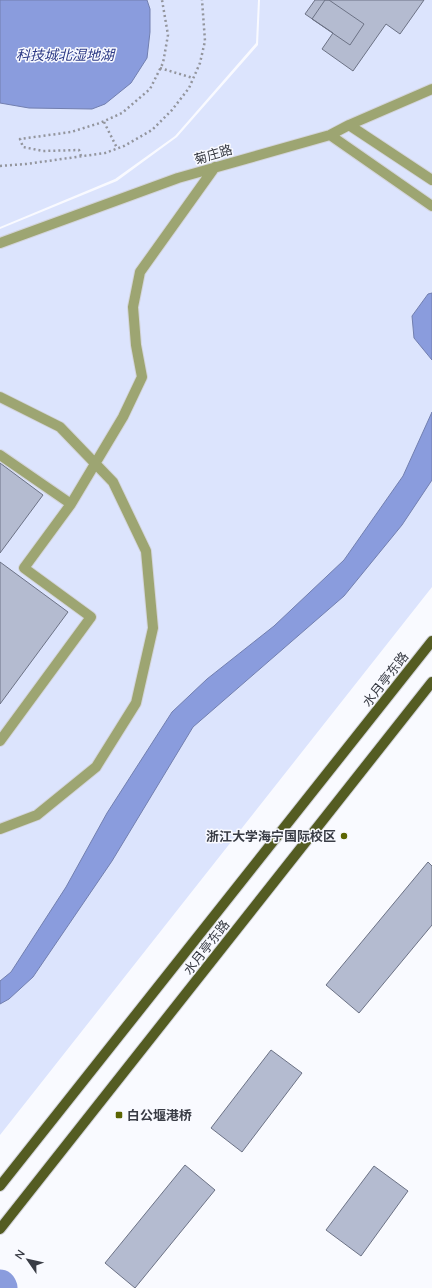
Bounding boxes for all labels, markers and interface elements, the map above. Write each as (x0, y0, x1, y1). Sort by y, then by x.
water label: 科技城北湿地湖 (16, 46, 116, 63)
street label: 菊庄路 (192, 141, 234, 167)
street label: 水月亭东路 (359, 648, 411, 710)
place label: 浙江大学海宁国际校区 (206, 828, 336, 844)
marker: 浙江大学海宁国际校区 (339, 831, 349, 841)
street label: 水月亭东路 (180, 916, 232, 978)
place label: 白公堰港桥 (127, 1107, 192, 1123)
marker: 白公堰港桥 (114, 1110, 124, 1120)
north arrow (8, 1240, 48, 1280)
text: N (12, 1247, 27, 1261)

